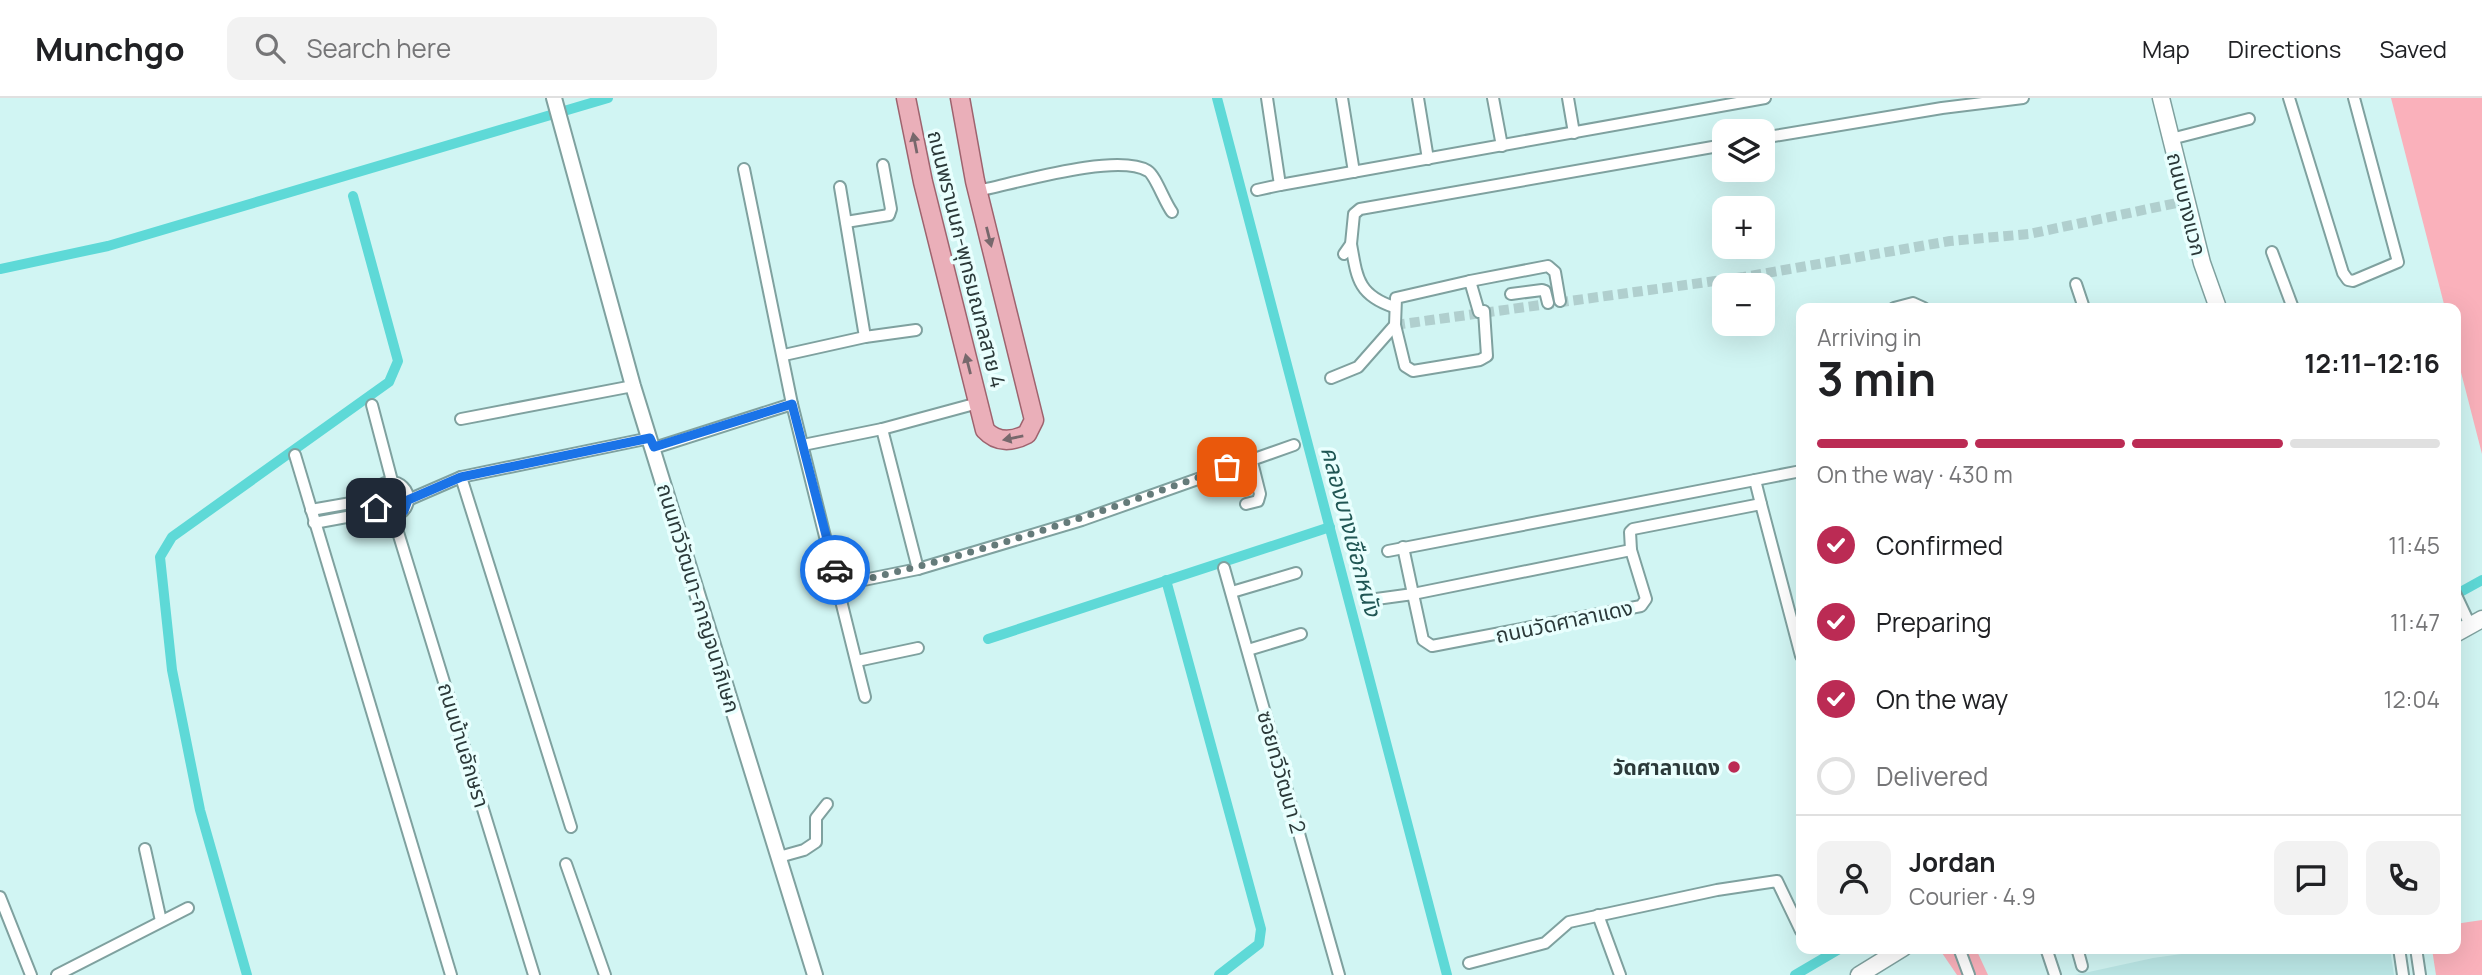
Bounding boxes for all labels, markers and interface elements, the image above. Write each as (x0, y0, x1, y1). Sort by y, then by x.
search box (227, 17, 717, 80)
text: Munchgo (35, 26, 185, 71)
icon: search (251, 29, 289, 67)
text: Search here (307, 30, 451, 66)
text: Map (2142, 32, 2190, 65)
text: Directions (2228, 32, 2341, 65)
text: Saved (2379, 32, 2447, 65)
map controls (1712, 119, 1775, 336)
button: layers (1712, 119, 1775, 182)
street label: ถนนพรานนก-พุทธมณฑลสาย 4 (921, 127, 1013, 391)
one-way arrow (909, 132, 920, 154)
street label: ถนนบางแวก (2161, 149, 2213, 259)
button: + (1712, 196, 1775, 259)
one-way arrow (983, 226, 994, 248)
button: − (1712, 273, 1775, 336)
text: Arriving in (1817, 321, 1922, 353)
text: 12:11–12:16 (2304, 345, 2440, 381)
text: 3 min (1817, 347, 1936, 410)
one-way arrow (962, 353, 973, 375)
one-way arrow (1001, 433, 1023, 444)
pin (1197, 437, 1257, 497)
water label: คลองบางเชือกหนัง (1314, 443, 1390, 621)
icon: bag (1208, 448, 1246, 486)
text: On the way · 430 m (1817, 458, 2013, 490)
pin (346, 478, 406, 538)
street label: ถนนทวีวัฒนา-กาญจนาภิเษก (651, 480, 747, 716)
icon: home (357, 489, 395, 527)
icon: check (1817, 526, 1855, 564)
text: Confirmed (1876, 527, 2003, 563)
text: 11:45 (2388, 529, 2440, 561)
courier (800, 535, 870, 605)
icon: car (816, 551, 854, 589)
street label: ถนนวัดศาลาแดง (1493, 593, 1635, 649)
icon: check (1817, 603, 1855, 641)
text: Preparing (1876, 604, 1992, 640)
text: 11:47 (2390, 606, 2440, 638)
street label: ถนนบ้านอักษรา (432, 679, 496, 811)
icon: check (1817, 680, 1855, 718)
text: On the way (1876, 681, 2008, 717)
text: 12:04 (2383, 683, 2440, 715)
street label: ซอยทวีวัฒนา 2 (1251, 707, 1313, 837)
place label: วัดศาลาแดง (1613, 753, 1720, 781)
text: Delivered (1876, 758, 1988, 794)
marker: วัดศาลาแดง (1726, 759, 1742, 775)
button: person (1817, 841, 1891, 915)
button: chat (2274, 841, 2348, 915)
button: phone (2366, 841, 2440, 915)
text: Jordan (1909, 844, 1995, 880)
text: Courier · 4.9 (1909, 880, 2036, 912)

